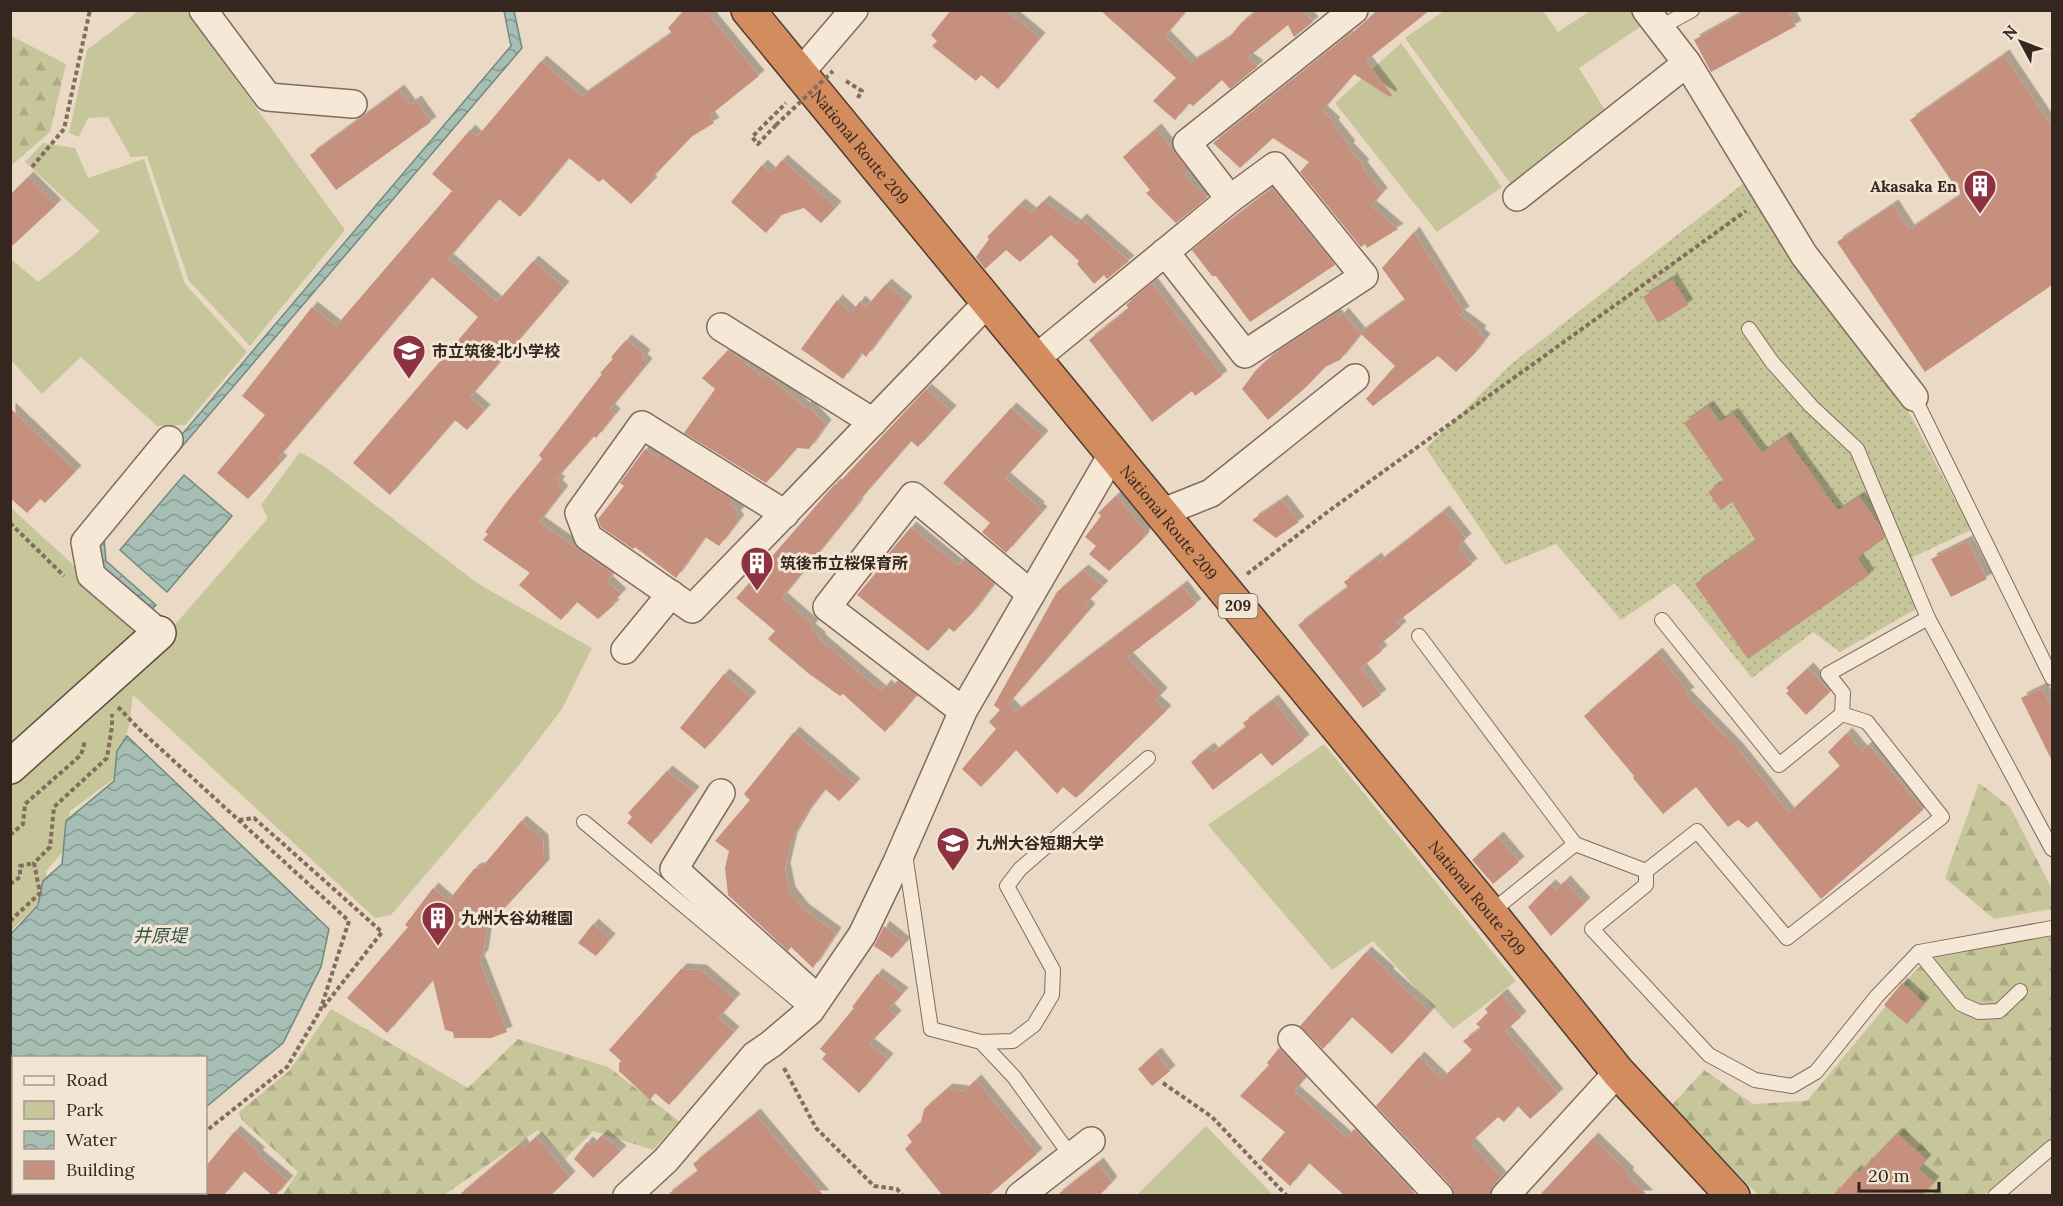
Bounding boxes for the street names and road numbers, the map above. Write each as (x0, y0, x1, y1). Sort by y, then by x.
street label: National Route 209 (807, 85, 913, 208)
street label: National Route 209 (1116, 461, 1222, 584)
road number: 209 (1218, 594, 1258, 618)
street label: National Route 209 (1424, 836, 1530, 959)

